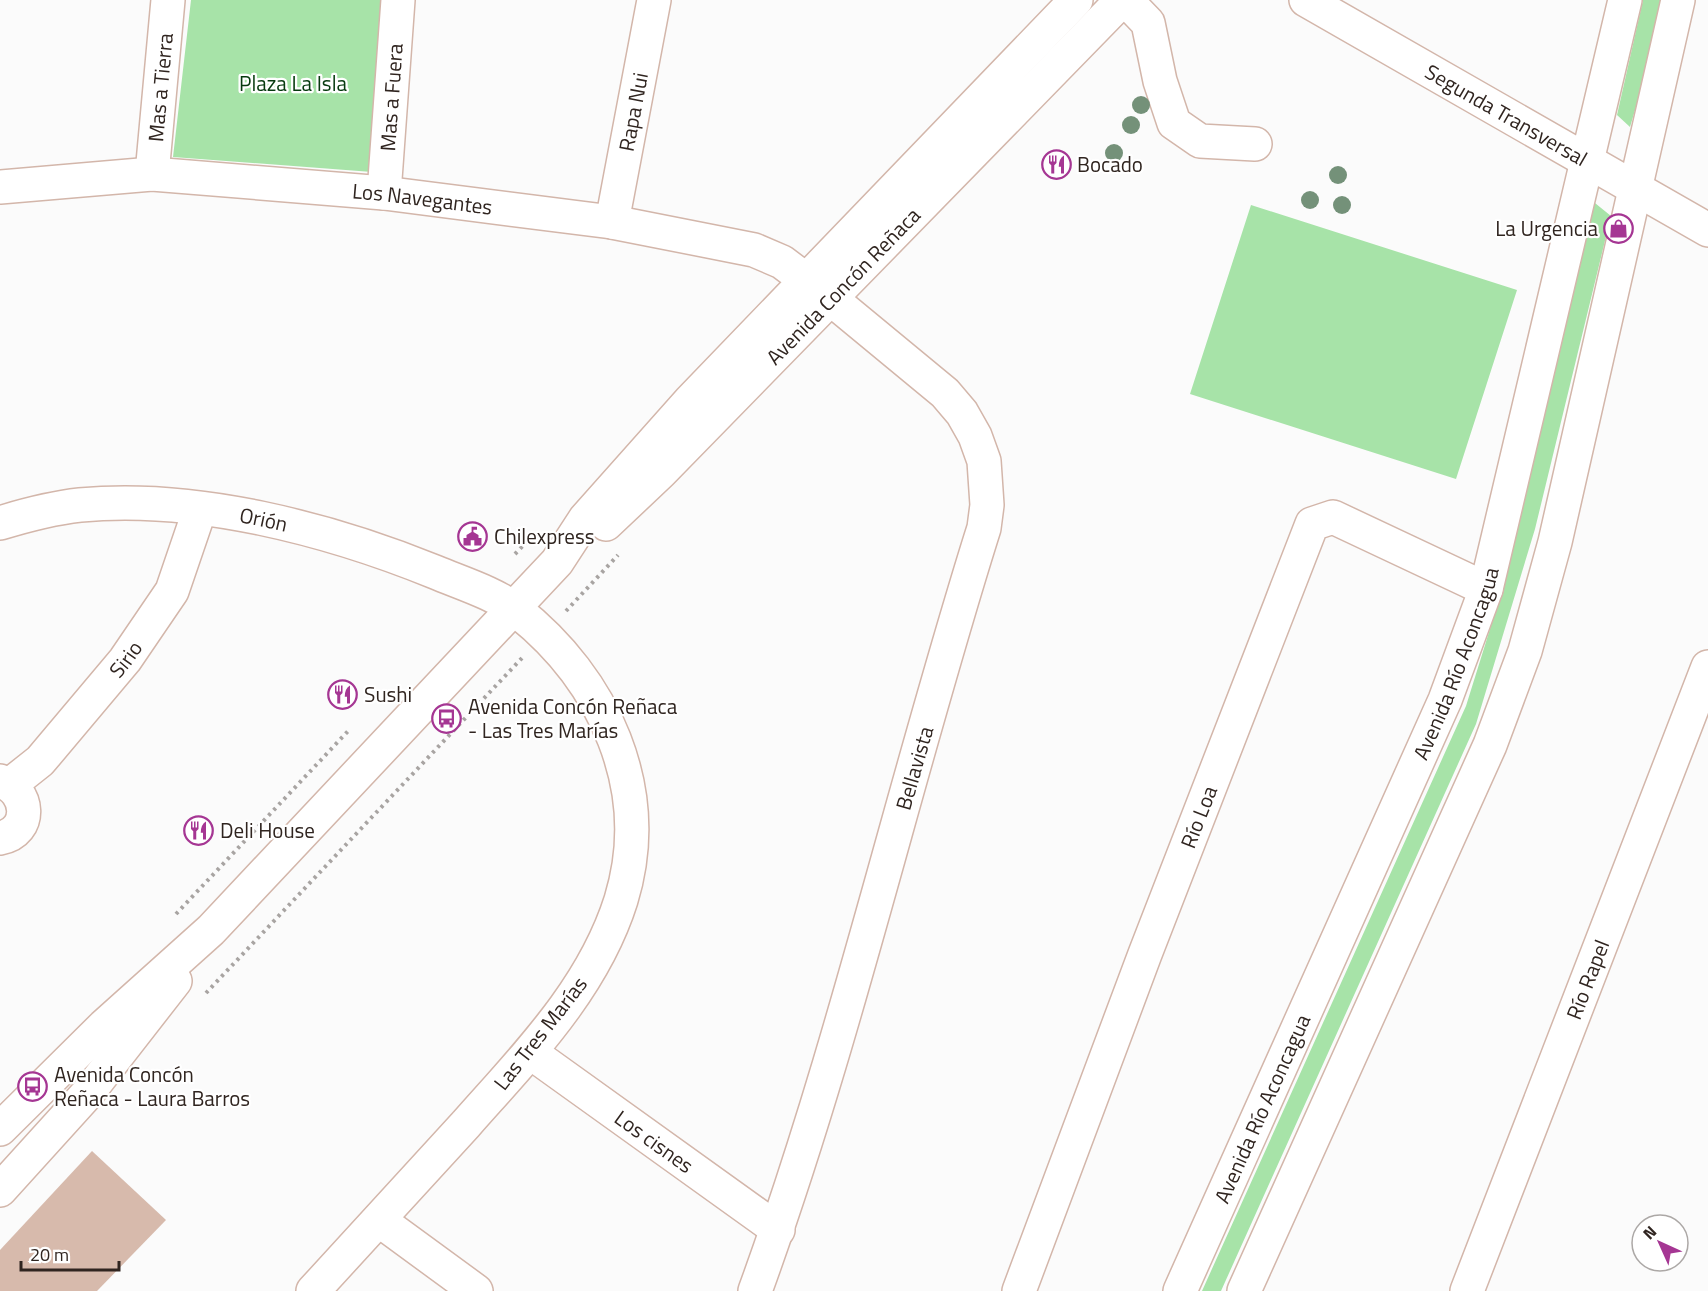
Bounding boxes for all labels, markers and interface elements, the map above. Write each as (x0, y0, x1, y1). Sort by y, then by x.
street label: Mas a Tierra (139, 31, 181, 143)
street label: Mas a Fuera (371, 42, 411, 152)
street label: Segunda Transversal (1419, 56, 1594, 174)
park label: Plaza La Isla (239, 67, 347, 99)
street label: Rapa Nui (610, 70, 656, 154)
restaurant icon: Bocado (1040, 148, 1072, 180)
place label: Bocado (1077, 148, 1143, 180)
street label: Los Navegantes (351, 174, 494, 223)
street label: Avenida Concón Reñaca (758, 199, 928, 372)
place label: La Urgencia (1495, 212, 1598, 244)
shop icon: La Urgencia (1603, 212, 1635, 244)
street label: Orión (237, 498, 291, 540)
public building icon: Chilexpress (457, 520, 489, 552)
place label: Chilexpress (494, 520, 594, 552)
street label: Avenida Río Aconcagua (1404, 563, 1507, 765)
street label: Sirio (101, 634, 150, 684)
restaurant icon: Sushi (327, 678, 359, 710)
place label: Sushi (364, 678, 412, 710)
place label: Avenida Concón Reñaca - Las Tres Marías (468, 690, 678, 746)
bus stop icon: Avenida Concón Reñaca - Las Tres Marías (431, 702, 463, 734)
street label: Bellavista (887, 722, 941, 814)
street label: Río Loa (1172, 780, 1225, 853)
restaurant icon: Deli House (183, 814, 215, 846)
place label: Deli House (220, 814, 315, 846)
street label: Río Rapel (1557, 935, 1617, 1024)
street label: Las Tres Marías (485, 969, 595, 1097)
street label: Avenida Río Aconcagua (1205, 1008, 1318, 1208)
place label: Avenida Concón Reñaca - Laura Barros (54, 1058, 250, 1114)
bus stop icon: Avenida Concón Reñaca - Laura Barros (17, 1070, 49, 1102)
street label: Los cisnes (608, 1102, 700, 1181)
north arrow (1630, 1213, 1690, 1273)
text: N (1637, 1220, 1662, 1245)
scale bar (21, 1234, 118, 1272)
text: 20 m (30, 1241, 69, 1268)

